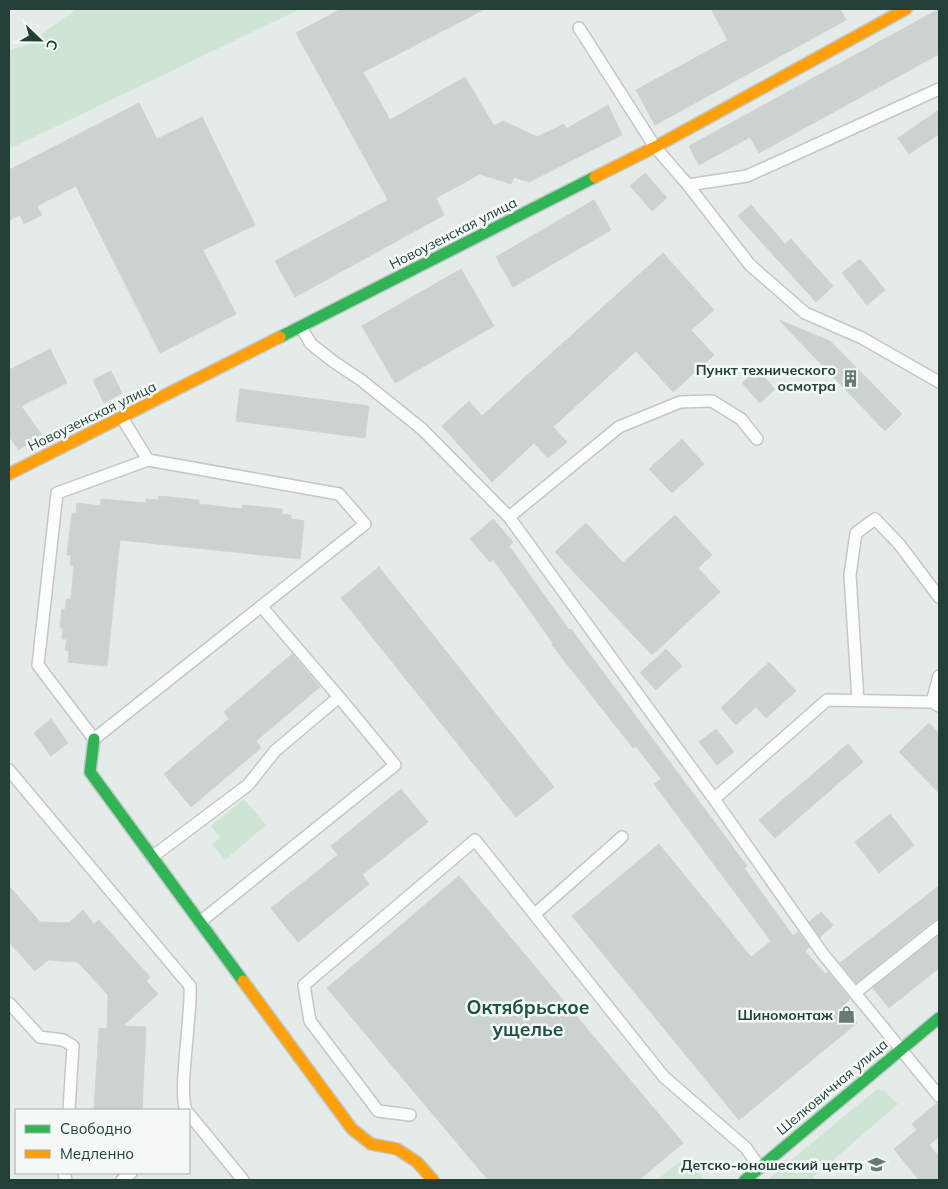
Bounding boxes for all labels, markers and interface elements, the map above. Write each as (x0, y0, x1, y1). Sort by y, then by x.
north arrow (15, 15, 65, 65)
text: С (42, 37, 62, 53)
street label: Новоузенская улица (386, 193, 520, 273)
place label: Пункт технического осмотра (696, 361, 836, 395)
building icon: Пункт технического осмотра (840, 368, 860, 388)
street label: Новоузенская улица (25, 377, 159, 455)
district label: Октябрьское ущелье (467, 995, 589, 1041)
shop icon: Шиномонтаж (837, 1005, 857, 1025)
place label: Шиномонтаж (737, 1006, 833, 1024)
street label: Шелковичная улица (773, 1035, 891, 1139)
legend (15, 1109, 190, 1174)
text: Свободно (60, 1119, 132, 1138)
text: Медленно (60, 1144, 134, 1163)
school or university icon: Детско-юношеский центр (867, 1155, 887, 1175)
place label: Детско-юношеский центр (681, 1156, 863, 1174)

